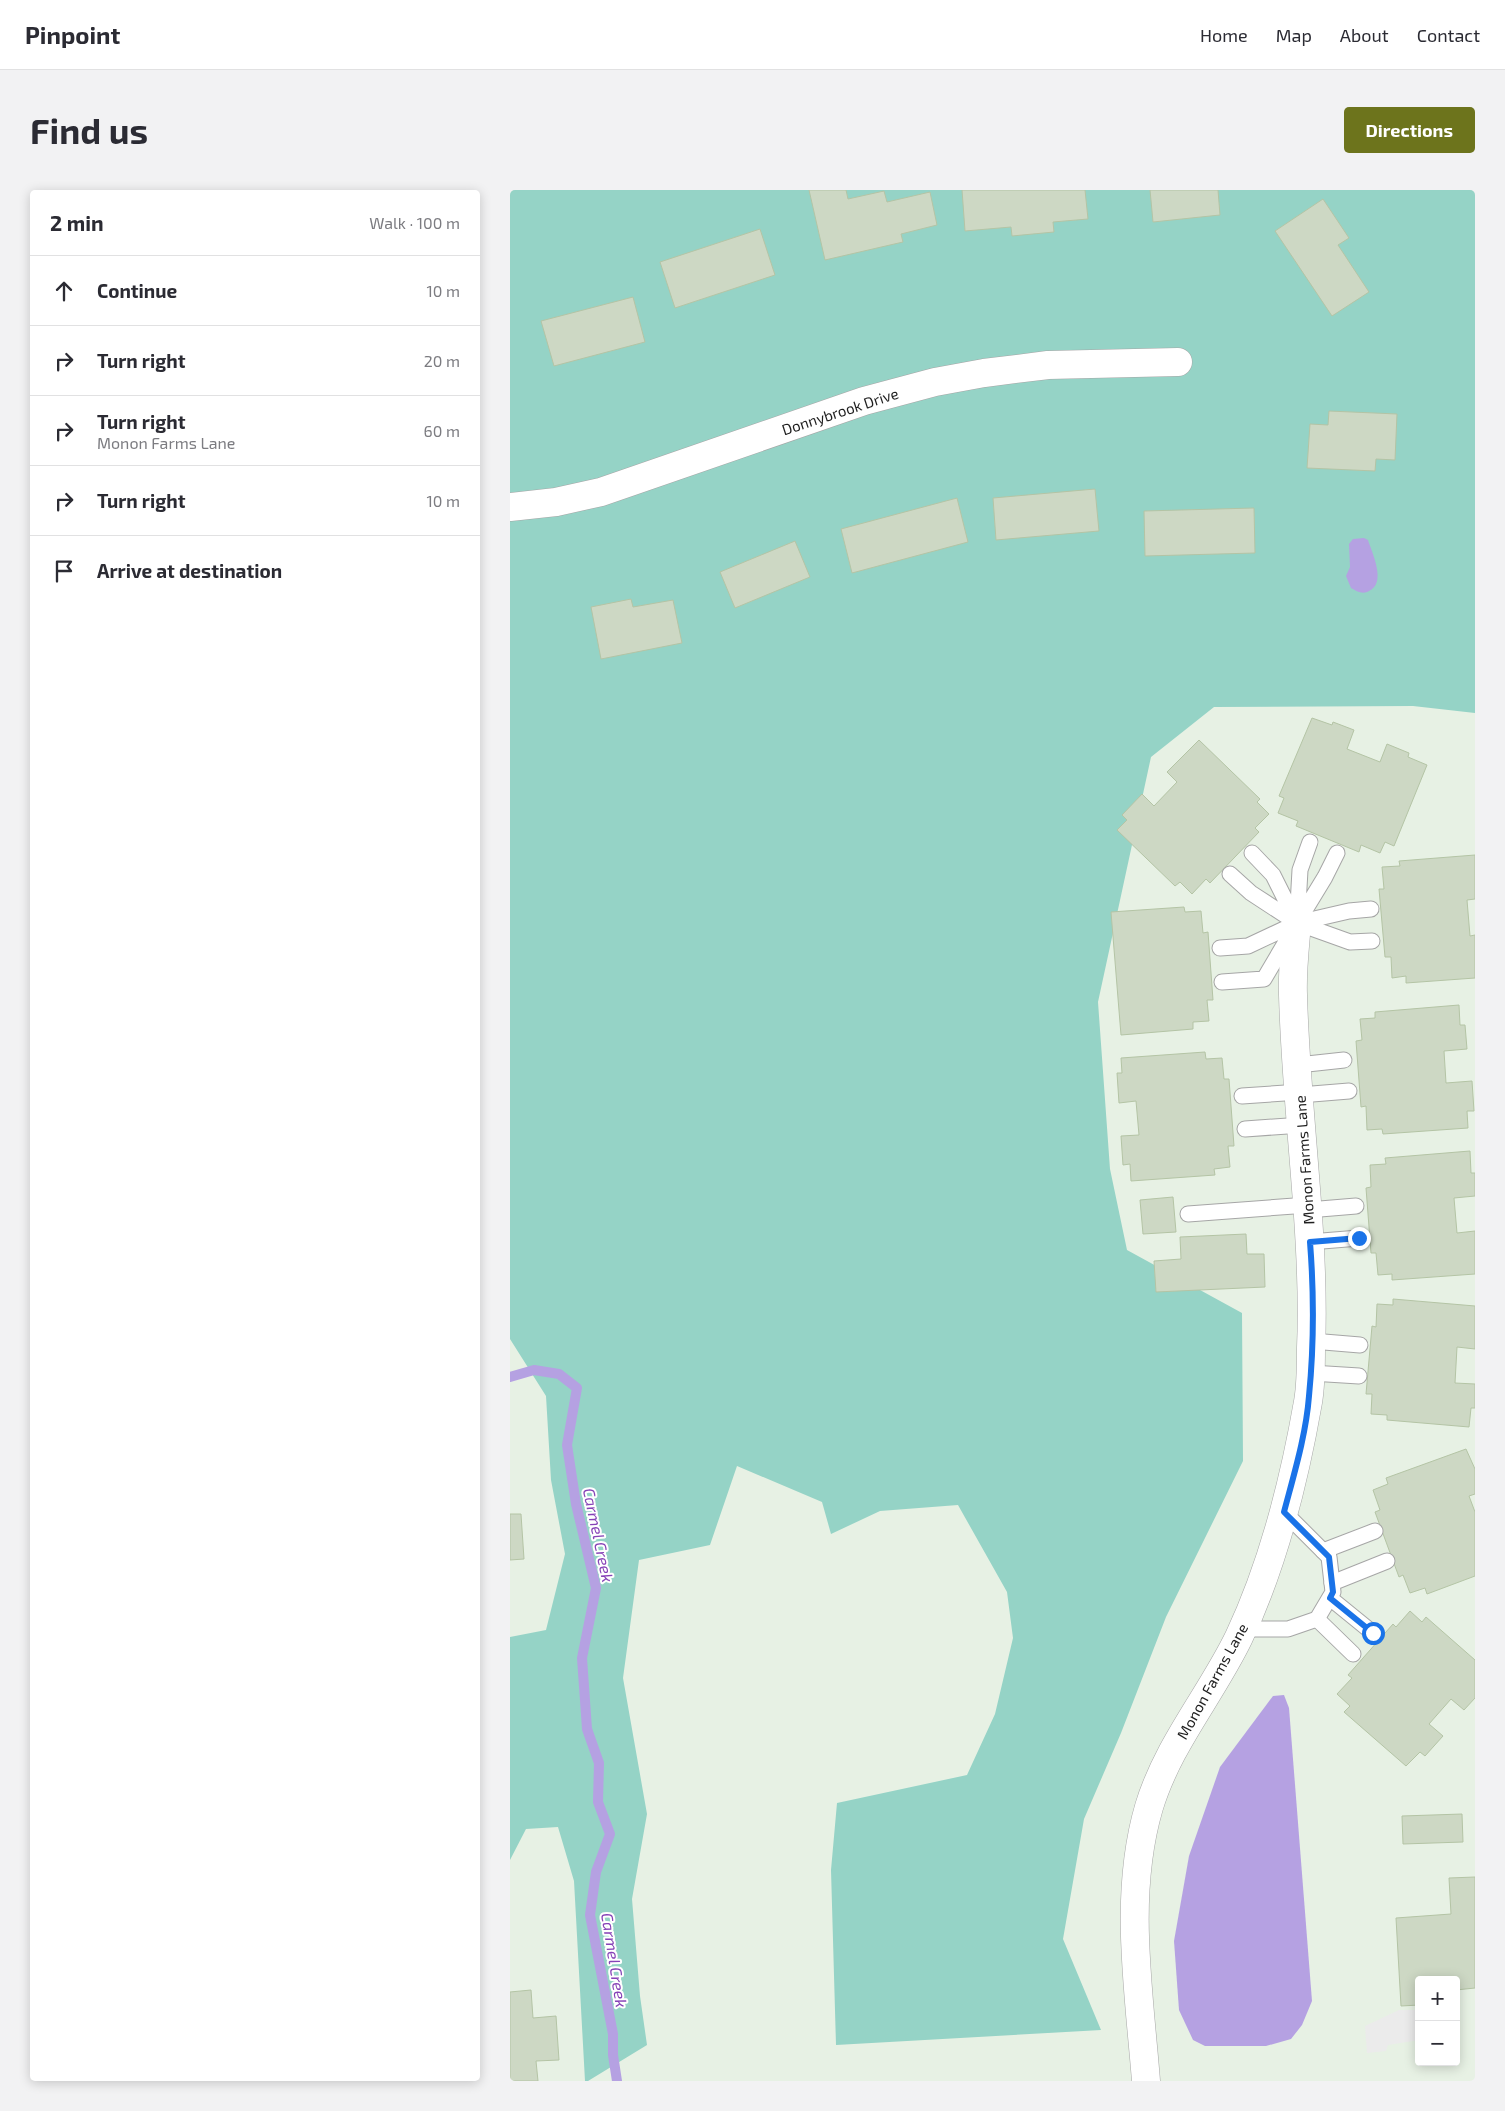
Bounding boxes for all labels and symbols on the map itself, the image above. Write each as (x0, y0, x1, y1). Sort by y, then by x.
street label: Donnybrook Drive (779, 384, 901, 438)
street label: Monon Farms Lane (1290, 1095, 1318, 1225)
route end (1348, 1227, 1371, 1250)
water label: Carmel Creek (580, 1486, 618, 1584)
street label: Monon Farms Lane (1173, 1620, 1251, 1742)
route start (1362, 1622, 1385, 1645)
water label: Carmel Creek (598, 1911, 632, 2009)

